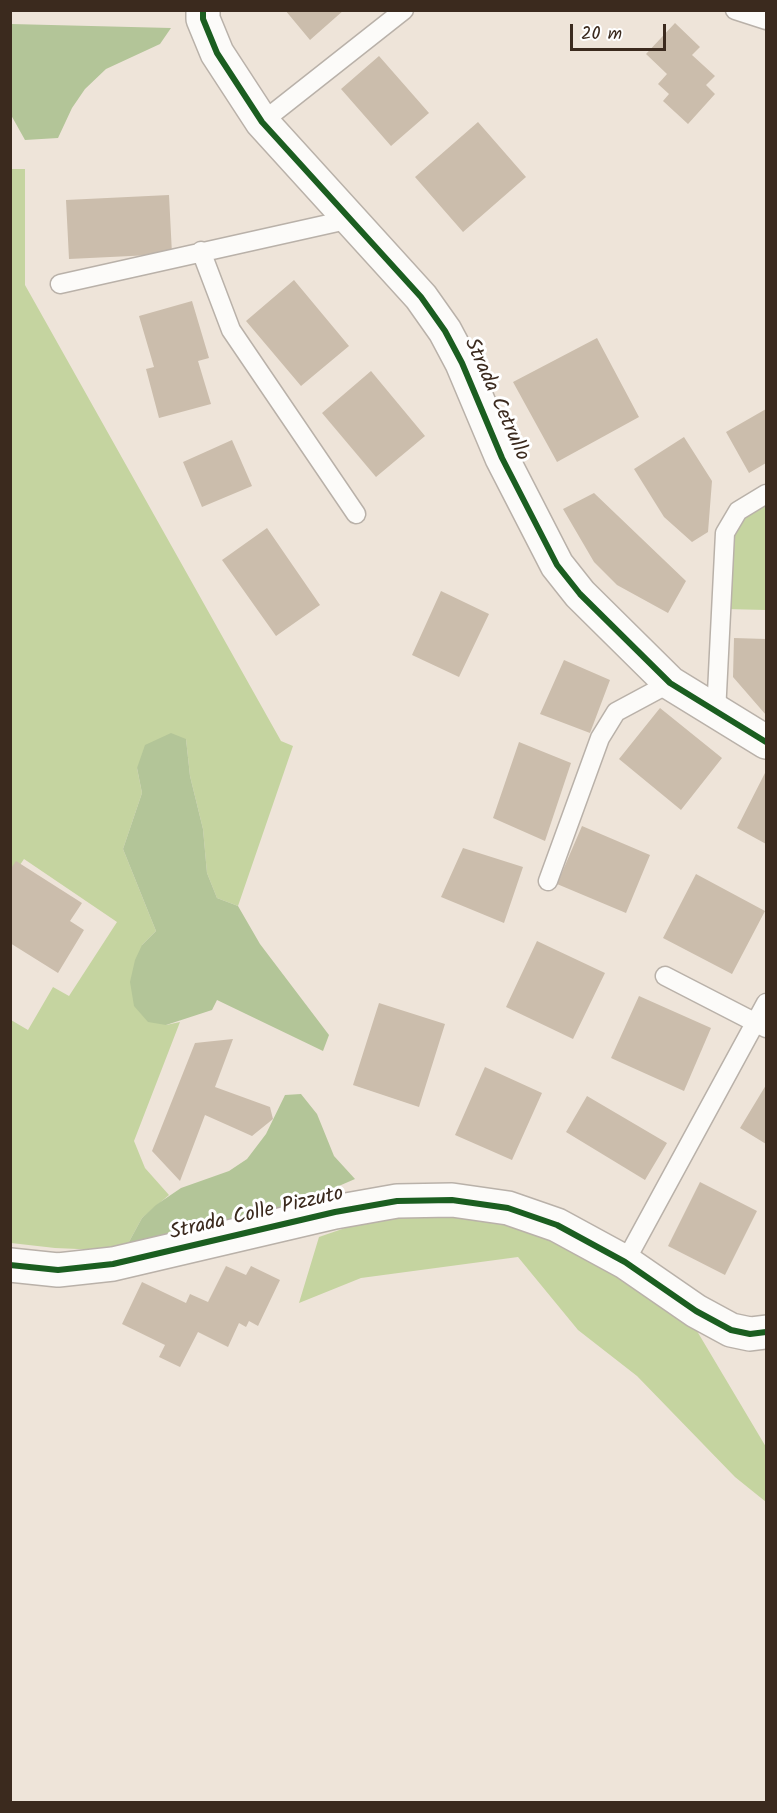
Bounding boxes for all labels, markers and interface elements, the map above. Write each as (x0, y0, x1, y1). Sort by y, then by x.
scale bar (573, 12, 669, 50)
text: 20 m (581, 20, 622, 49)
street label: Strada Cetrullo (457, 335, 533, 465)
street label: Strada Colle Pizzuto (168, 1183, 346, 1247)

